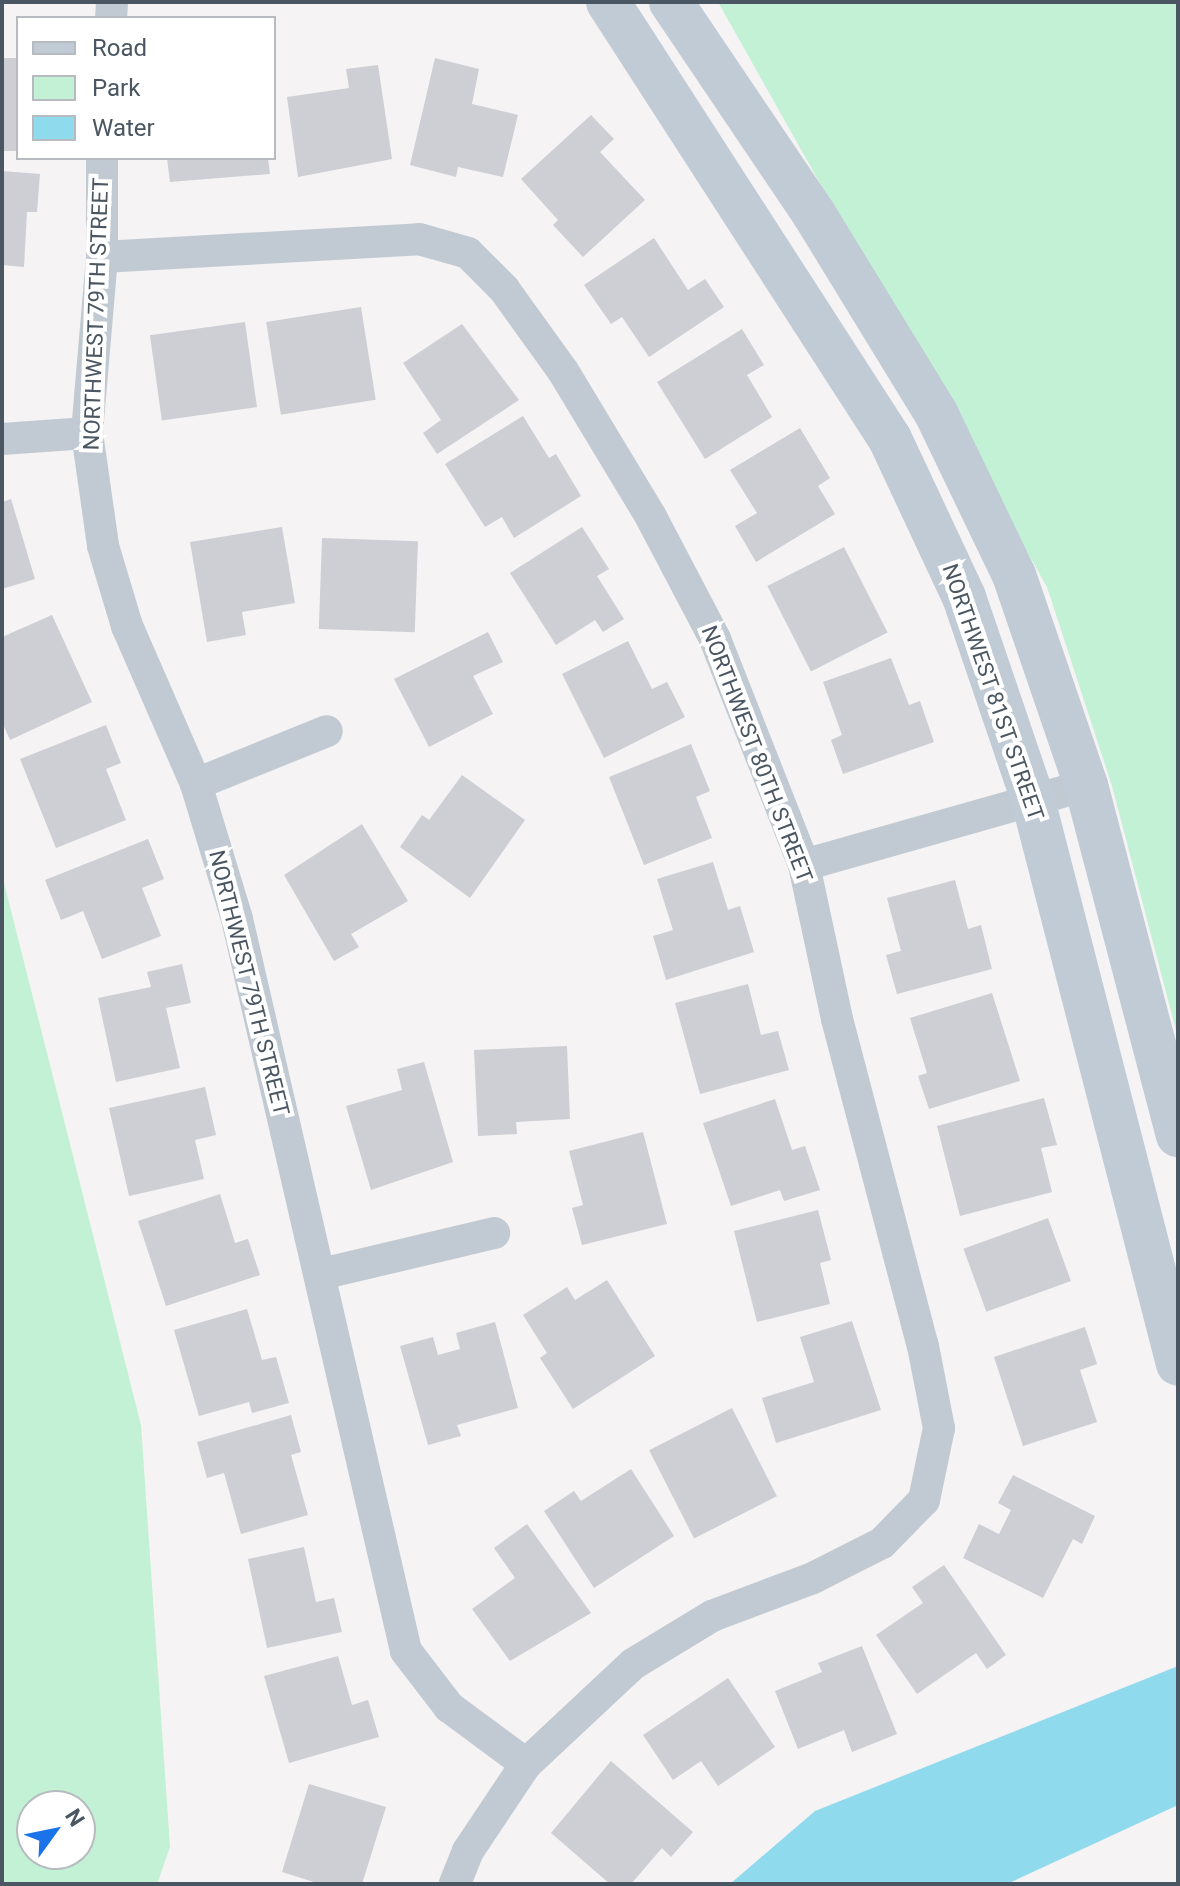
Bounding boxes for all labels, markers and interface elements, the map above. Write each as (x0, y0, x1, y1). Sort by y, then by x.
legend (16, 16, 276, 160)
text: Road (92, 34, 147, 62)
text: Park (92, 74, 140, 102)
text: Water (92, 114, 155, 142)
street label: NORTHWEST 79TH STREET (78, 177, 114, 451)
street label: NORTHWEST 81ST STREET (936, 560, 1050, 824)
street label: NORTHWEST 80TH STREET (696, 622, 818, 886)
street label: NORTHWEST 79TH STREET (203, 847, 295, 1119)
north arrow (16, 1790, 96, 1870)
text: N (60, 1804, 90, 1831)

